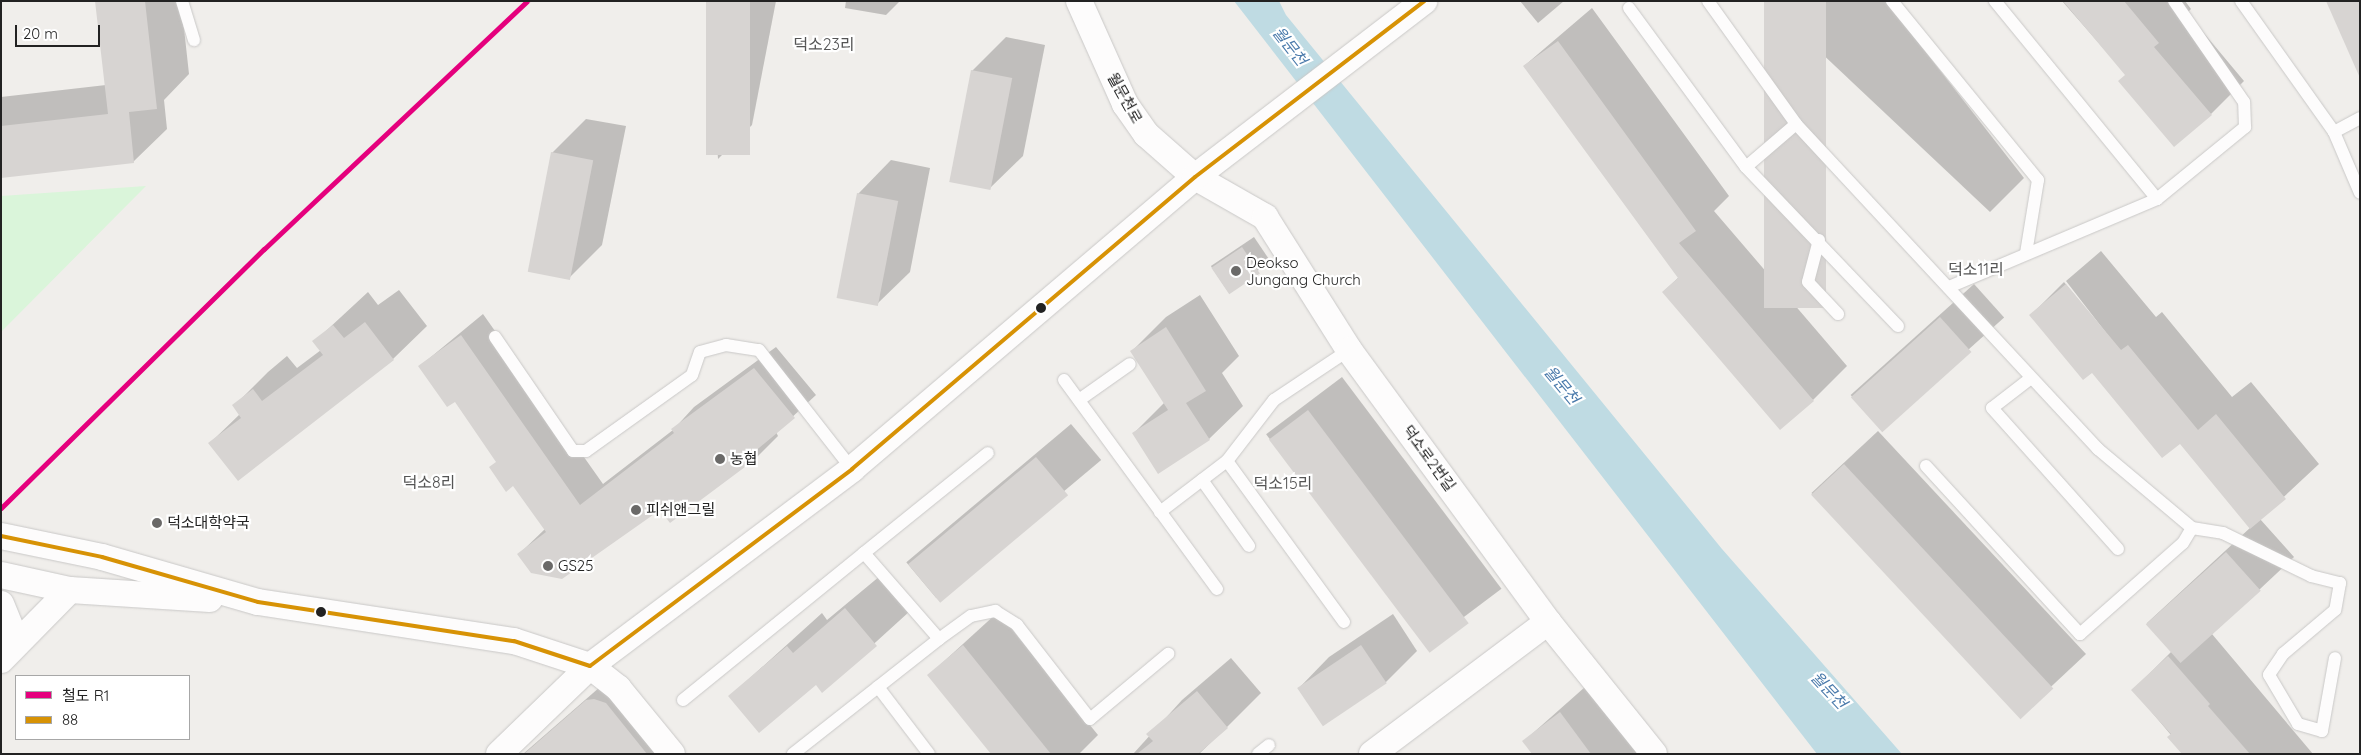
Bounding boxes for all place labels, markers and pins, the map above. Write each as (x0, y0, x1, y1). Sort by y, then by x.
place label: Deokso Jungang Church (1246, 253, 1361, 288)
marker: Deokso Jungang Church (1230, 265, 1242, 277)
unlabelled marker (1036, 303, 1046, 313)
place label: 농협 (730, 450, 758, 468)
marker: 농협 (714, 453, 726, 465)
place label: 피쉬앤그릴 (646, 501, 715, 519)
marker: 피쉬앤그릴 (630, 504, 642, 516)
place label: 덕소대학약국 (167, 514, 250, 532)
marker: 덕소대학약국 (151, 517, 163, 529)
place label: GS25 (558, 557, 593, 575)
marker: GS25 (542, 560, 554, 572)
unlabelled marker (316, 607, 326, 617)

